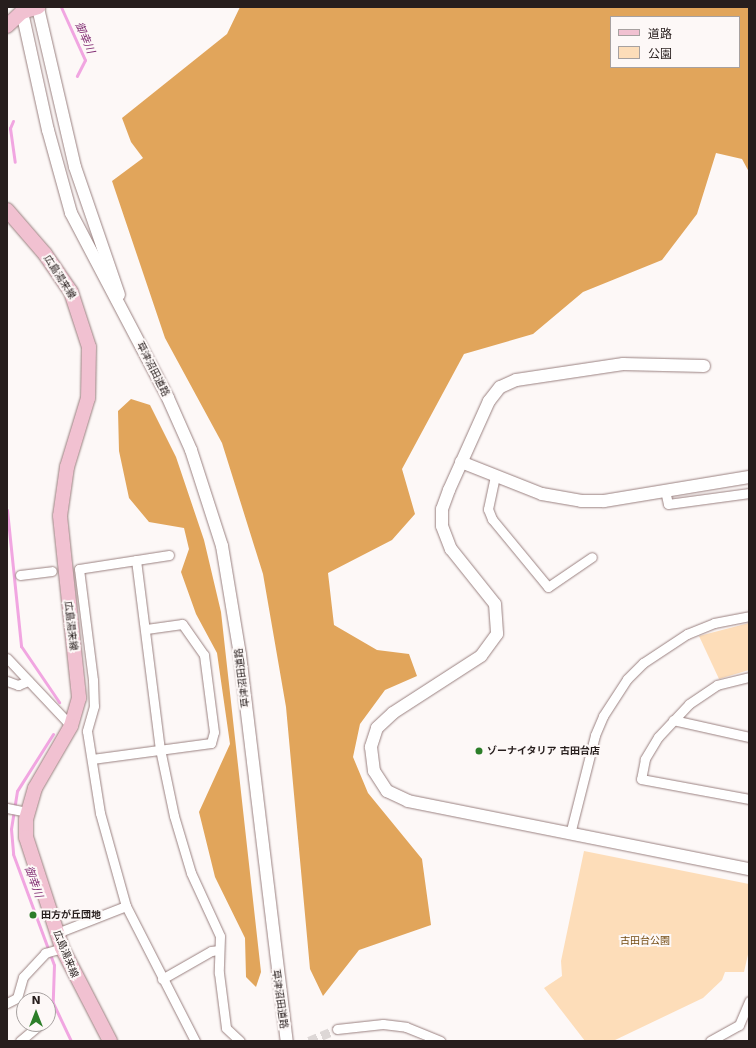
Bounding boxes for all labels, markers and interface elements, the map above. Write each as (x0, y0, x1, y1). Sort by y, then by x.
legend (610, 16, 740, 68)
water label: 御幸川 (71, 20, 97, 56)
text: 道路 (648, 27, 672, 41)
text: 公園 (648, 47, 672, 61)
street label: 広島湯来線 (41, 253, 79, 301)
street label: 草津沼田道路 (134, 340, 172, 398)
street label: 広島湯来線 (62, 600, 80, 652)
street label: 草津沼田道路 (232, 647, 252, 709)
place label: ゾーナイタリア 古田台店 (487, 745, 600, 757)
marker: ゾーナイタリア 古田台店 (474, 746, 484, 756)
water label: 御幸川 (21, 864, 45, 900)
place label: 田方が丘団地 (41, 909, 101, 921)
marker: 田方が丘団地 (28, 910, 38, 920)
street label: 広島湯来線 (51, 929, 81, 979)
park label: 古田台公園 (620, 935, 670, 947)
street label: 草津沼田道路 (270, 968, 290, 1030)
north arrow (16, 992, 56, 1032)
text: N (31, 994, 41, 1007)

